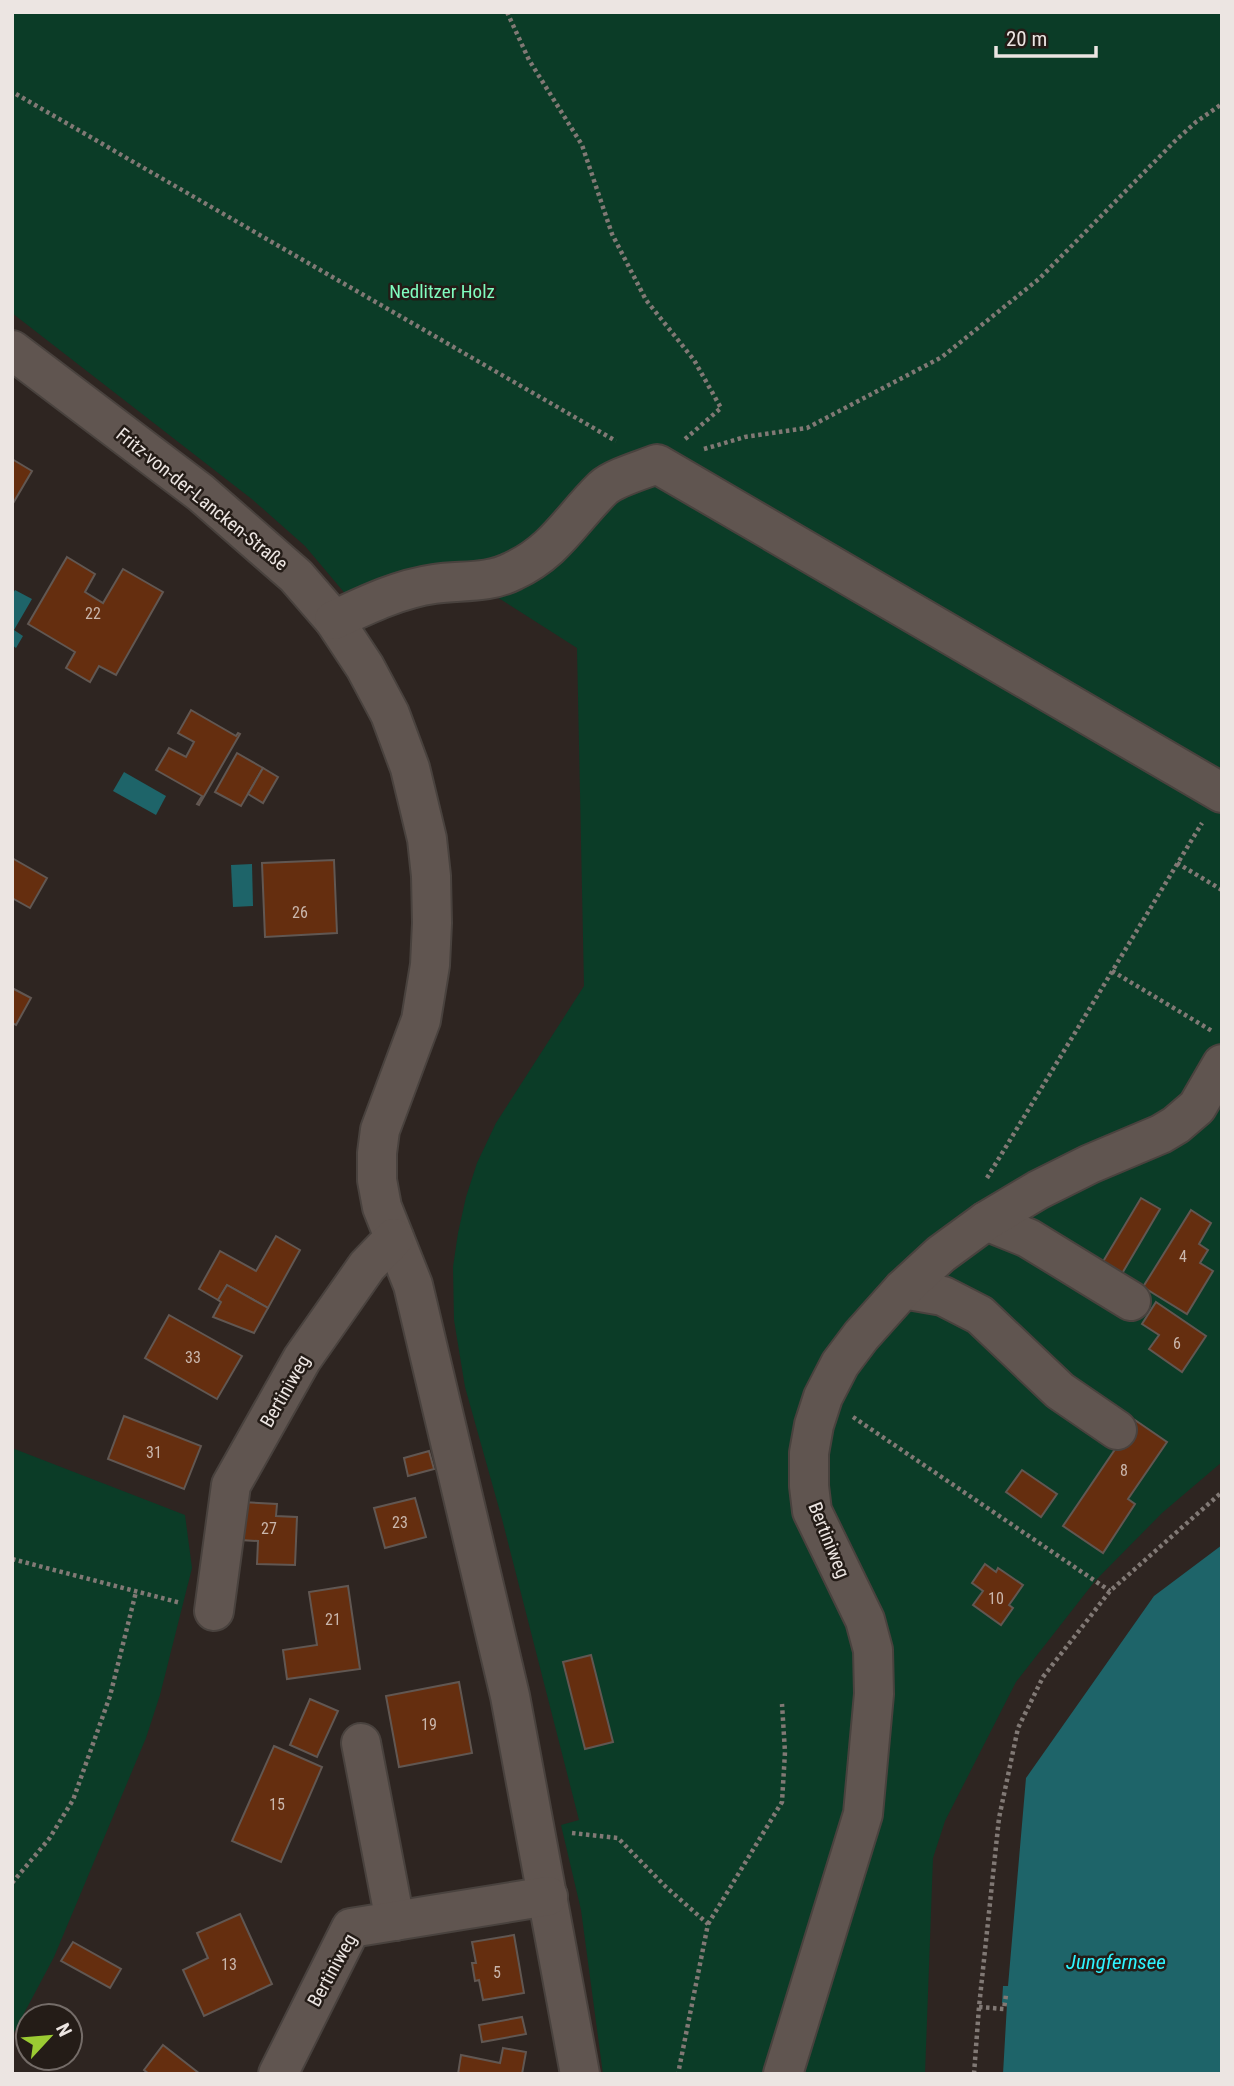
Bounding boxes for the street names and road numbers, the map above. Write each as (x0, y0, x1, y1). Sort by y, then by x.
street label: Fritz-von-der-Lancken-Straße (112, 423, 293, 575)
street label: Bertiniweg (255, 1351, 315, 1431)
street label: Bertiniweg (803, 1499, 855, 1581)
street label: Bertiniweg (303, 1930, 361, 2010)

